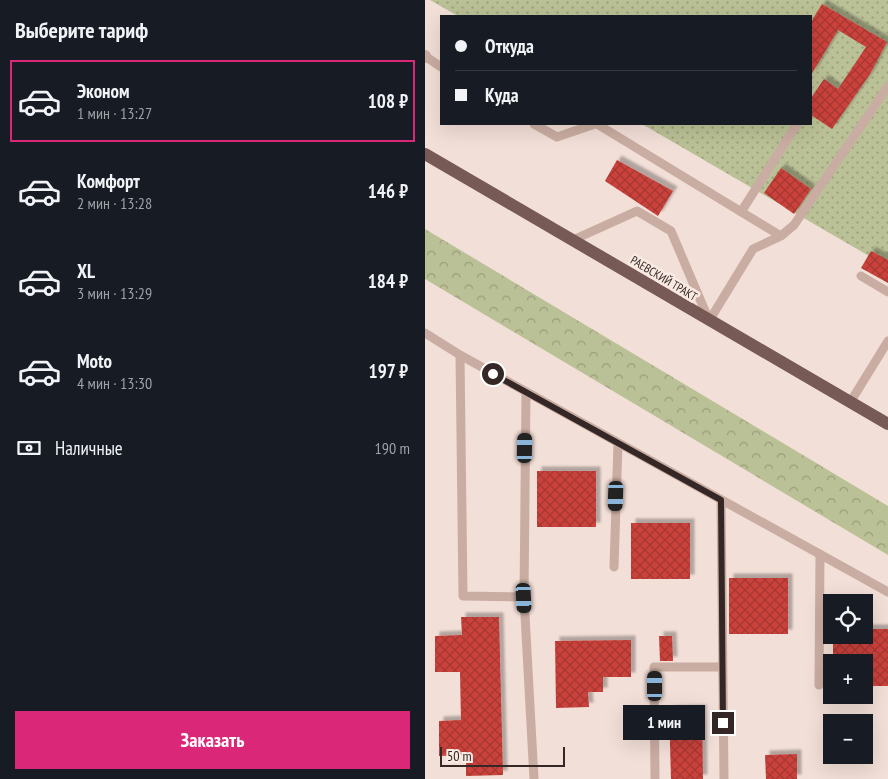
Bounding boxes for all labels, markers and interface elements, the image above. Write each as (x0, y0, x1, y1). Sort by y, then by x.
text: Выберите тариф (15, 16, 148, 44)
text: Откуда (485, 34, 534, 58)
icon: car (17, 79, 62, 124)
text: Эконом (77, 79, 130, 103)
text: Куда (485, 83, 519, 107)
text: 108 ₽ (368, 89, 408, 113)
text: 1 мин · 13:27 (77, 103, 152, 123)
icon: car (17, 169, 62, 214)
text: Комфорт (77, 169, 140, 193)
text: 146 ₽ (368, 179, 408, 203)
text: 2 мин · 13:28 (77, 193, 152, 213)
street label: РАЕВСКИЙ ТРАКТ (628, 252, 700, 304)
icon: car (17, 259, 62, 304)
text: XL (77, 259, 95, 283)
text: 184 ₽ (368, 269, 408, 293)
text: 3 мин · 13:29 (77, 283, 152, 303)
icon: car (17, 349, 62, 394)
text: Moto (77, 349, 112, 373)
text: 197 ₽ (369, 359, 408, 383)
route start (482, 363, 504, 385)
text: 4 мин · 13:30 (77, 373, 152, 393)
car (517, 433, 532, 463)
icon: cash (15, 434, 43, 462)
text: Наличные (55, 436, 123, 460)
text: 190 m (375, 438, 410, 458)
car (607, 481, 624, 511)
car (515, 583, 532, 613)
map controls (823, 594, 873, 764)
button: locate (823, 594, 873, 644)
button: + (823, 654, 873, 704)
car (647, 671, 662, 701)
callout: 1 мин (623, 706, 705, 740)
button: Заказать (15, 711, 410, 769)
text: 1 мин (647, 712, 681, 732)
route end (712, 712, 734, 734)
button: − (823, 714, 873, 764)
scale bar (440, 744, 565, 767)
text: 50 m (447, 747, 472, 765)

